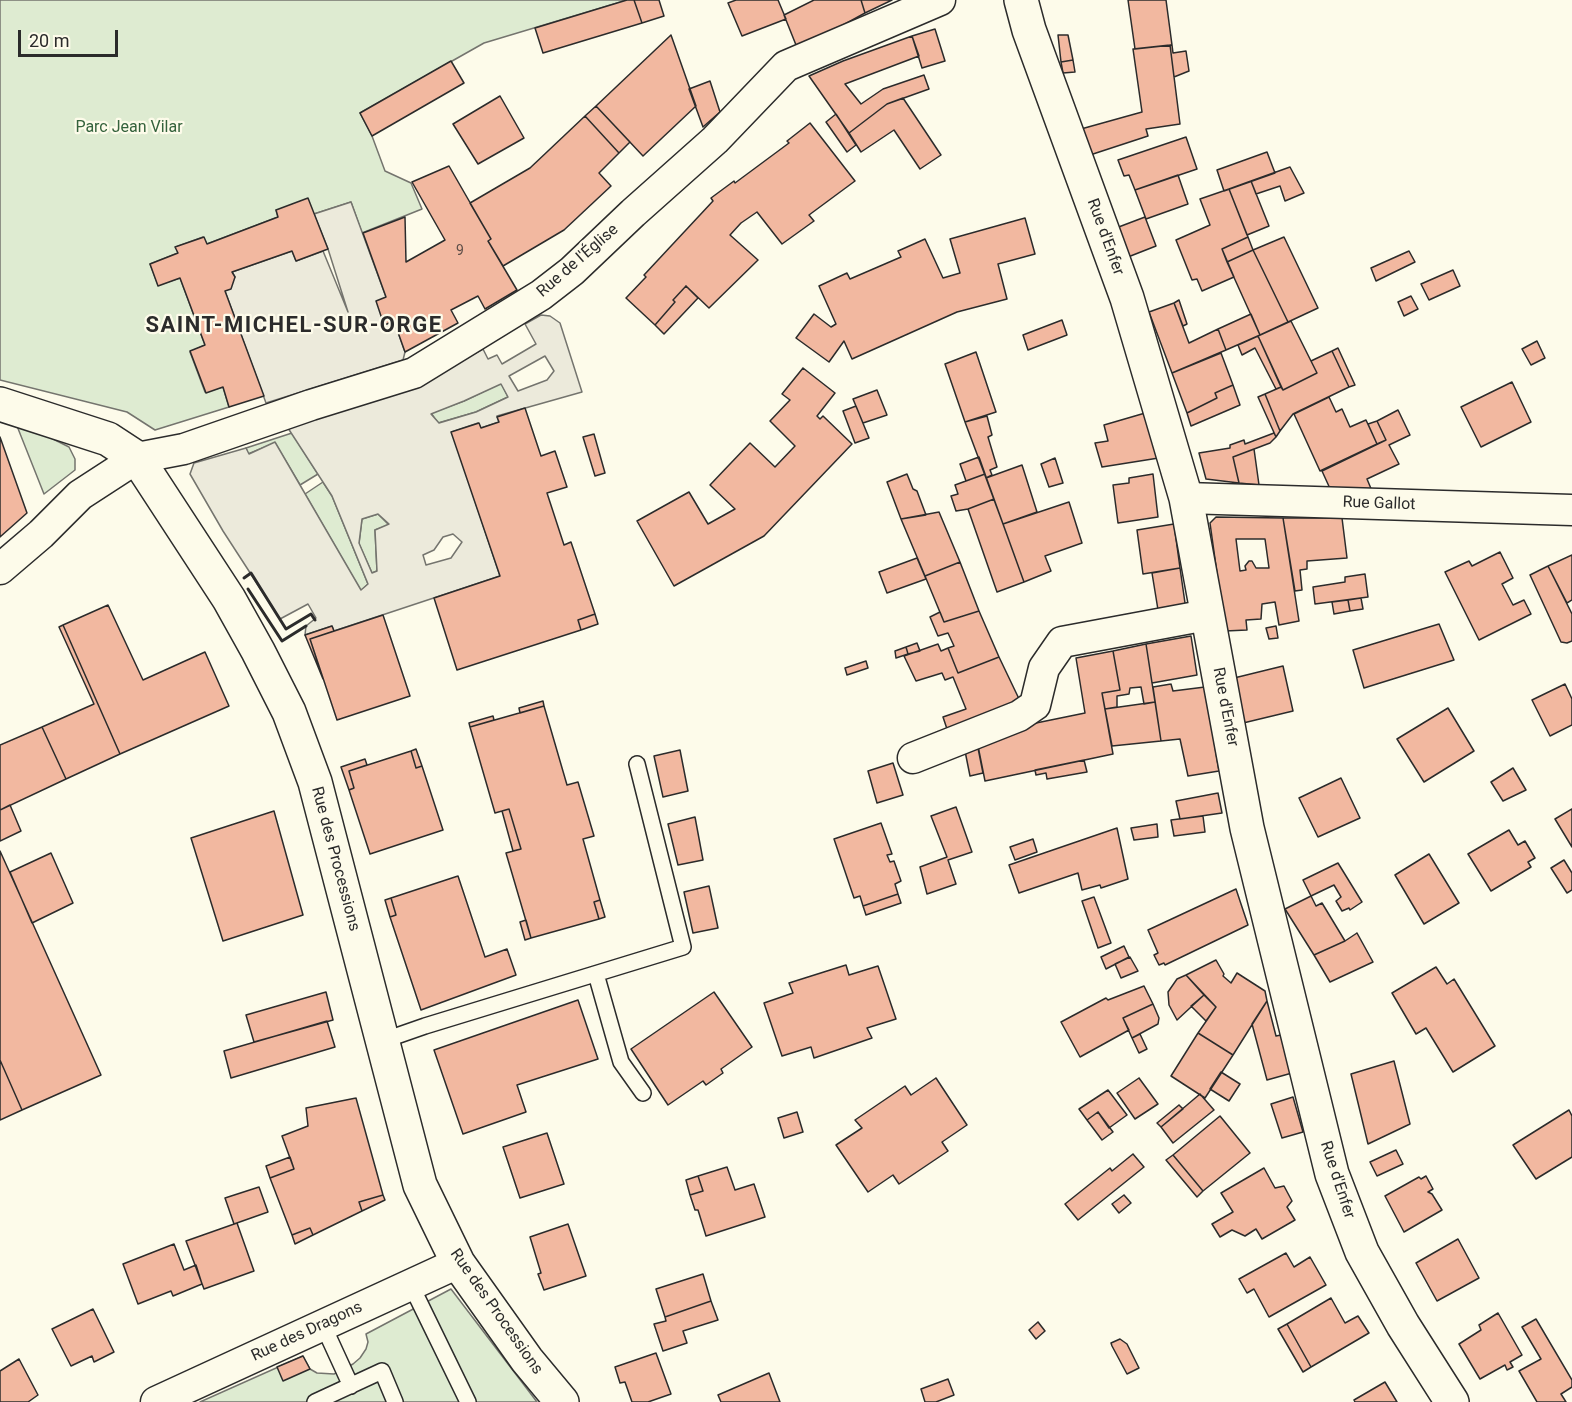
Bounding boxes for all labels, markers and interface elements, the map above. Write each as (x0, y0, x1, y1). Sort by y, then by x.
scale bar (21, 18, 122, 56)
text: 20 m (29, 30, 69, 51)
park label: Parc Jean Vilar (75, 118, 183, 138)
street label: Rue d'Enfer (1082, 196, 1128, 278)
street label: Rue de l'Église (533, 220, 623, 302)
house number: 9 (456, 243, 464, 259)
district label: SAINT-MICHEL-SUR-ORGE (145, 313, 443, 339)
street label: Rue Gallot (1342, 493, 1416, 515)
street label: Rue d'Enfer (1208, 666, 1242, 748)
street label: Rue des Processions (306, 785, 364, 933)
street label: Rue d'Enfer (1315, 1139, 1359, 1221)
street label: Rue des Processions (445, 1246, 547, 1378)
street label: Rue des Dragons (248, 1298, 366, 1366)

